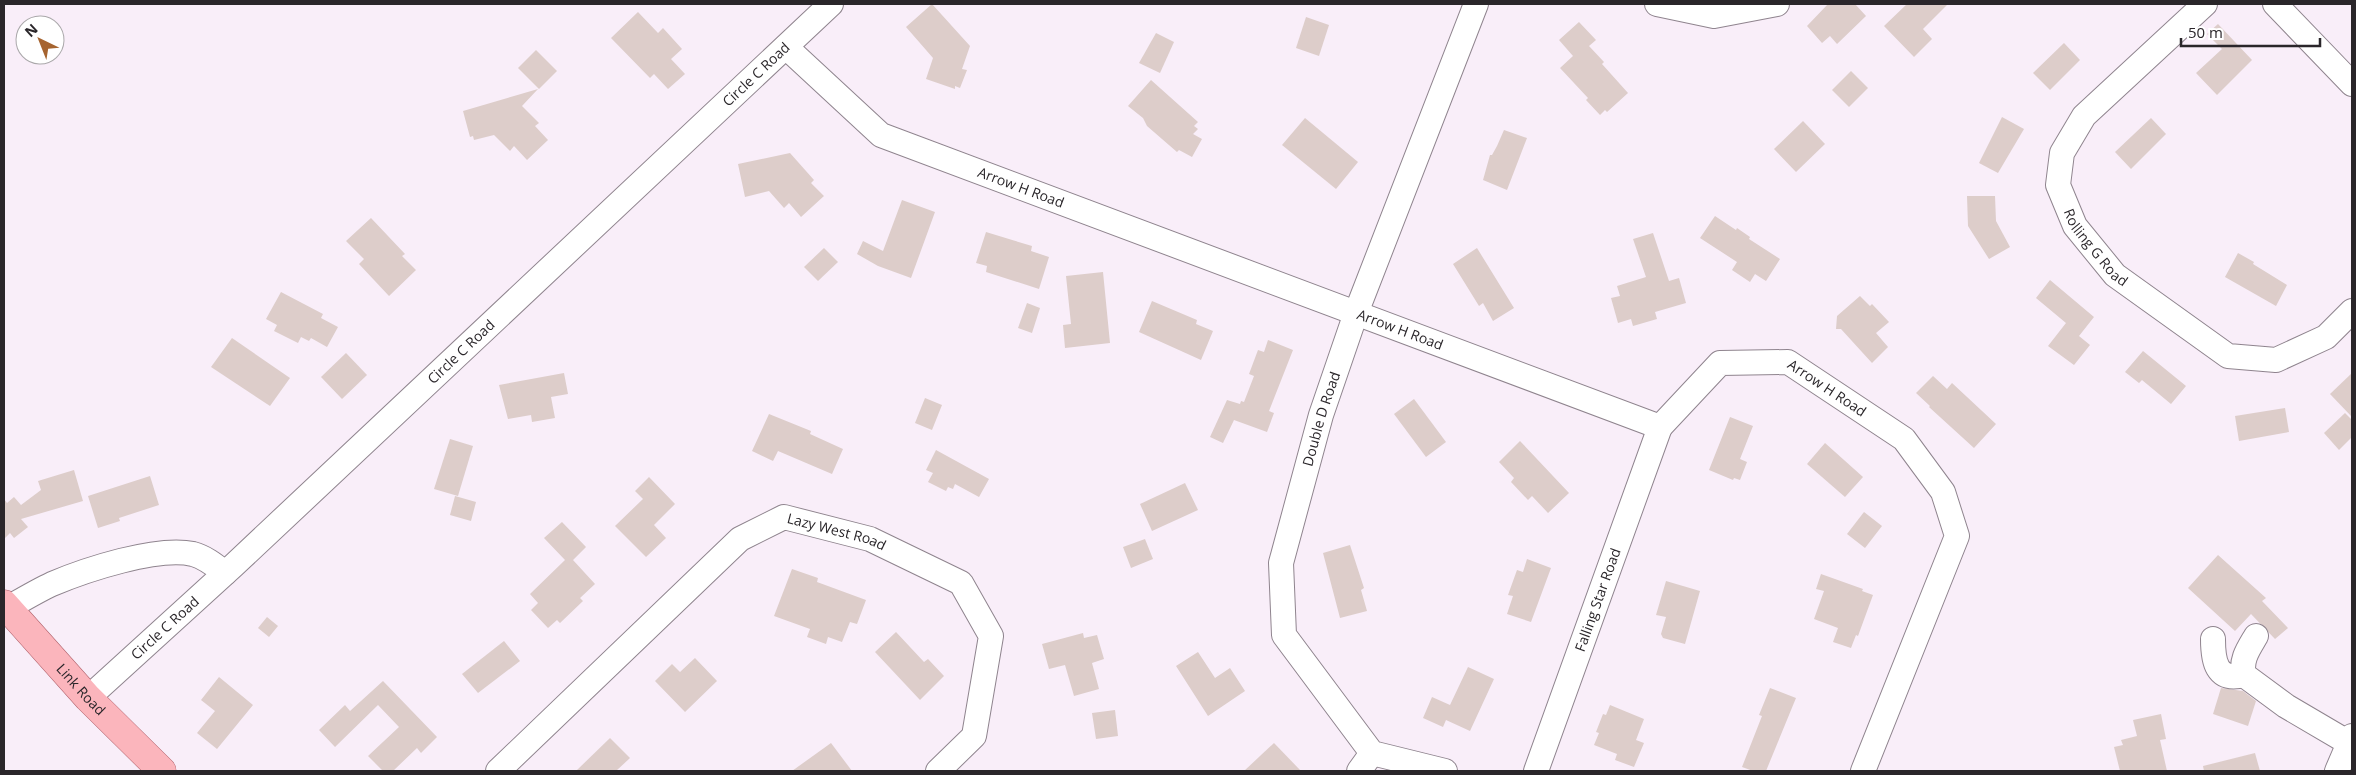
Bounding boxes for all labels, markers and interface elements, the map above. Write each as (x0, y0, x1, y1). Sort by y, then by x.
north arrow (15, 15, 65, 65)
scale bar (2181, 15, 2320, 47)
text: N (20, 19, 41, 41)
text: 50 m (2188, 22, 2223, 42)
street label: Circle C Road (718, 38, 794, 110)
street label: Arrow H Road (975, 162, 1067, 212)
street label: Rolling G Road (2060, 206, 2132, 290)
street label: Arrow H Road (1355, 304, 1446, 354)
street label: Circle C Road (423, 315, 498, 388)
street label: Arrow H Road (1784, 355, 1870, 420)
street label: Double D Road (1298, 369, 1344, 468)
street label: Lazy West Road (785, 508, 889, 554)
street label: Falling Star Road (1570, 545, 1625, 654)
street label: Circle C Road (126, 592, 203, 664)
street label: Link Road (53, 659, 110, 719)

